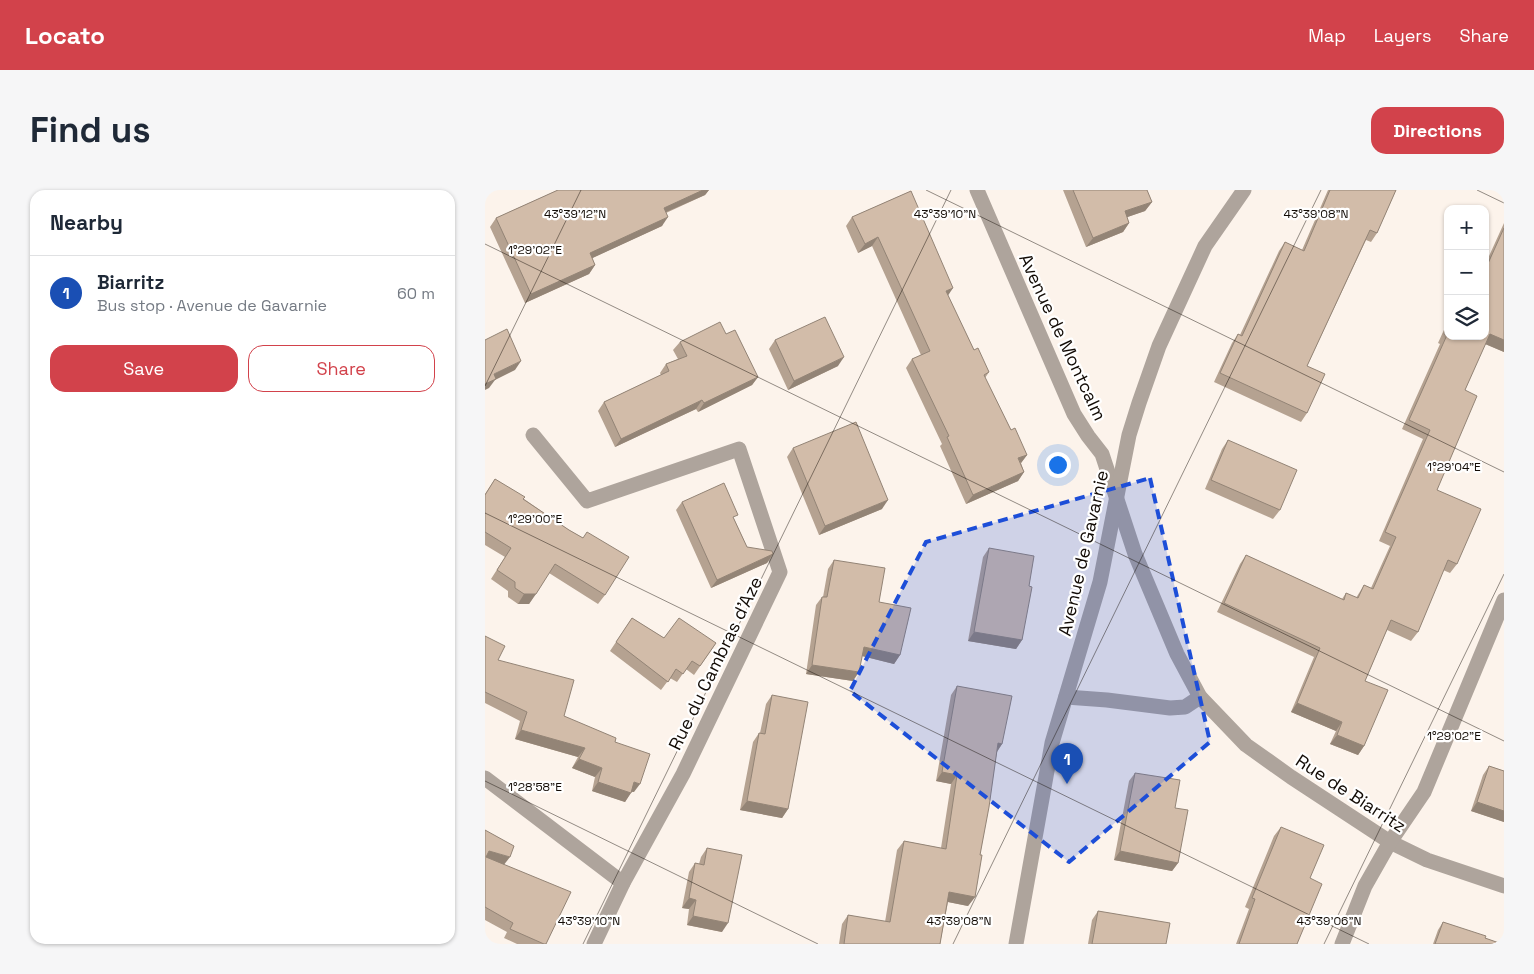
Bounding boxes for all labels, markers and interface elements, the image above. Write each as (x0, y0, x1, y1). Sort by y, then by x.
text: Locato (25, 20, 105, 51)
text: Map (1308, 24, 1346, 47)
text: Layers (1374, 24, 1431, 47)
text: Share (1459, 24, 1509, 47)
button: Directions (1371, 107, 1504, 154)
text: Find us (30, 108, 151, 152)
map controls (1444, 205, 1489, 340)
button: + (1444, 205, 1489, 250)
text: 43°39'12"N (544, 206, 606, 222)
text: 43°39'10"N (914, 206, 976, 222)
text: 43°39'08"N (1283, 206, 1349, 222)
text: Nearby (50, 209, 123, 236)
text: 1°29'02"E (508, 242, 562, 258)
street label: Avenue de Montcalm (1014, 250, 1112, 424)
button: − (1444, 250, 1489, 295)
text: Biarritz (97, 270, 164, 295)
text: 1 (62, 283, 70, 304)
text: 60 m (397, 283, 435, 304)
text: Bus stop · Avenue de Gavarnie (97, 295, 327, 316)
button: layers (1444, 295, 1489, 340)
button: Save (50, 345, 238, 392)
button: Share (248, 345, 435, 392)
your location (1045, 452, 1071, 478)
text: 1°29'04"E (1427, 459, 1481, 475)
street label: Avenue de Gavarnie (1053, 468, 1113, 638)
text: 1°29'00"E (508, 511, 562, 527)
street label: Rue du Cambras d'Aze (663, 572, 767, 754)
text: 1°29'02"E (1427, 728, 1481, 744)
pin: 1 (1051, 743, 1083, 784)
street label: Rue de Biarritz (1292, 749, 1410, 837)
text: 1°28'58"E (508, 779, 562, 795)
text: 43°39'10"N (558, 913, 620, 929)
text: 43°39'08"N (926, 913, 992, 929)
text: 43°39'06"N (1296, 913, 1362, 929)

